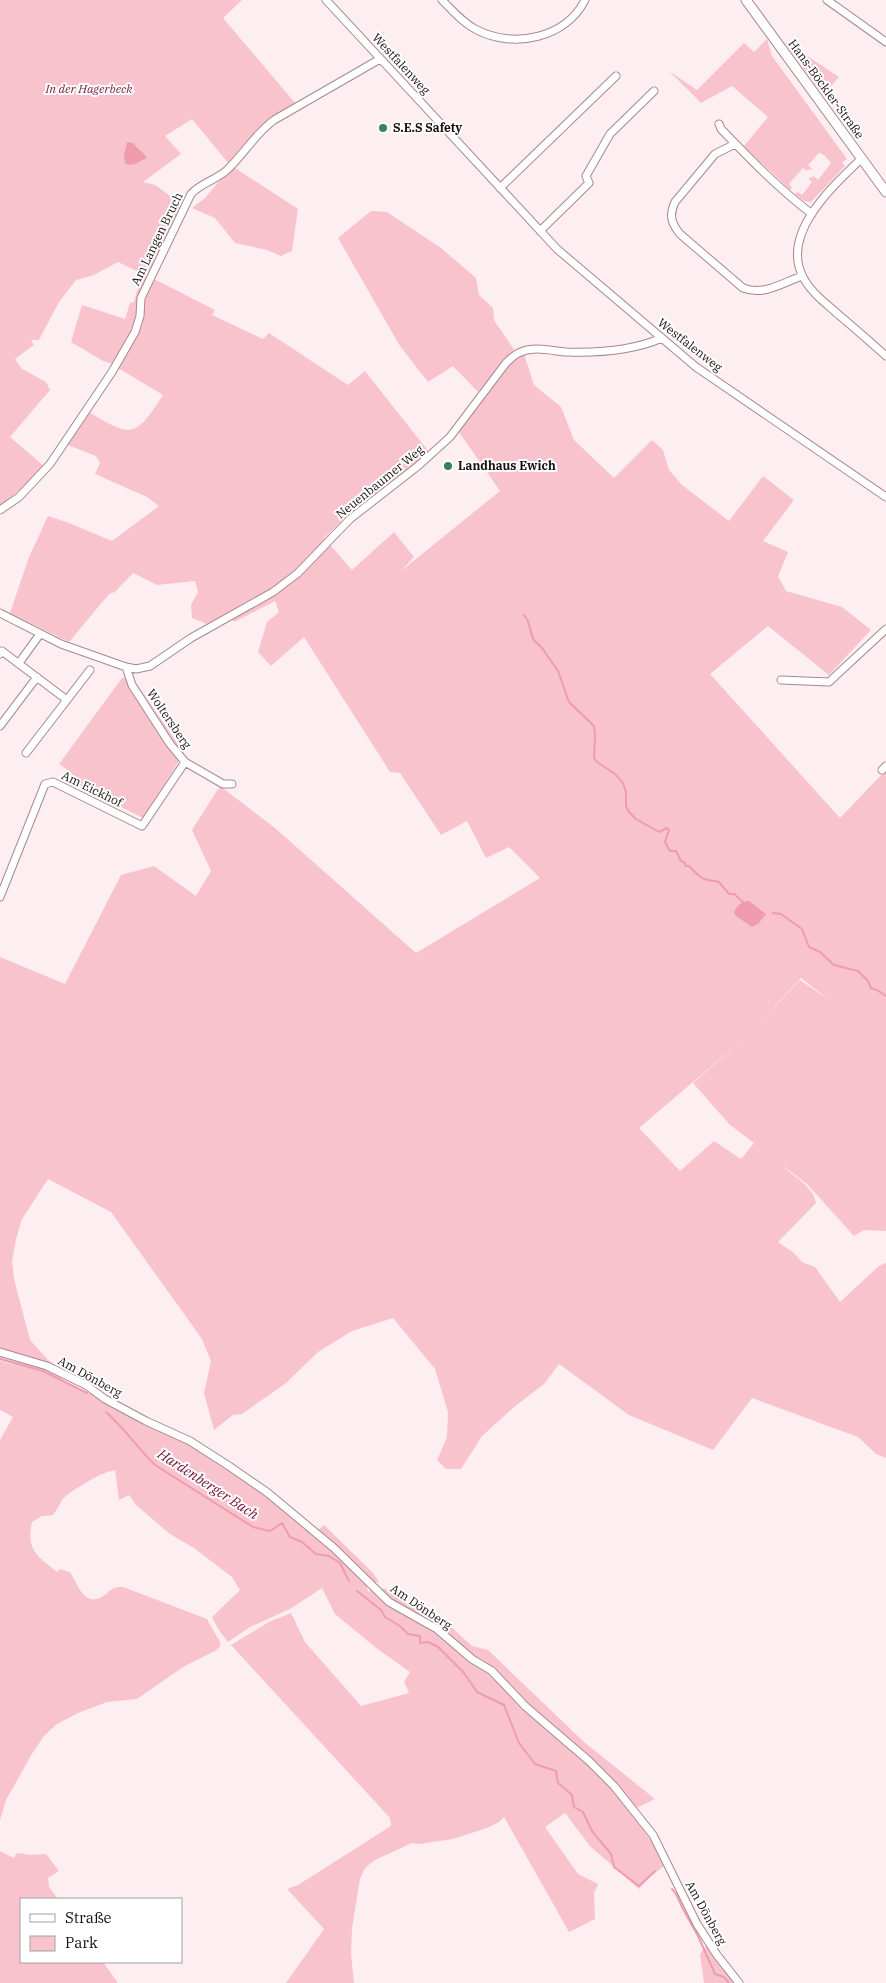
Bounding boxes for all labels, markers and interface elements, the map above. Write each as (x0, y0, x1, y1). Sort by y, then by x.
street label: Westfalenweg (369, 30, 434, 98)
street label: Hans-Böckler-Straße (785, 36, 868, 141)
park label: In der Hagerbeck (44, 81, 133, 96)
place label: S.E.S Safety (393, 120, 462, 135)
marker: S.E.S Safety (377, 122, 389, 134)
street label: Am Langen Bruch (127, 189, 186, 288)
street label: Westfalenweg (655, 315, 726, 375)
street label: Neuenbaumer Weg (333, 441, 427, 522)
place label: Landhaus Ewich (458, 458, 556, 473)
marker: Landhaus Ewich (442, 460, 454, 472)
street label: Woltersberg (144, 686, 195, 752)
street label: Am Eickhof (60, 767, 126, 810)
street label: Am Dönberg (56, 1353, 125, 1401)
water label: Hardenberger Bach (153, 1444, 262, 1523)
street label: Am Dönberg (388, 1581, 455, 1633)
street label: Am Dönberg (683, 1878, 730, 1948)
legend (20, 1898, 182, 1963)
text: Straße (65, 1908, 112, 1927)
text: Park (65, 1933, 98, 1952)

